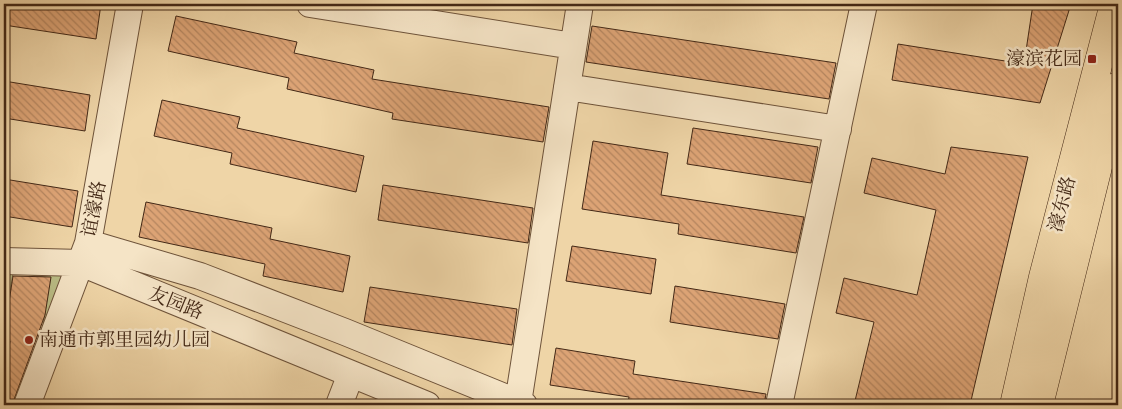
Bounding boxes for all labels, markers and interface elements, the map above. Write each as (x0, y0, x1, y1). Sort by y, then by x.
place label: 濠滨花园 (1006, 47, 1082, 71)
marker: 濠滨花园 (1086, 53, 1098, 65)
street label: 濠东路 (1043, 173, 1081, 235)
street label: 谊濠路 (77, 179, 111, 239)
street label: 友园路 (145, 281, 207, 325)
place label: 南通市郭里园幼儿园 (39, 328, 210, 352)
marker: 南通市郭里园幼儿园 (23, 334, 35, 346)

